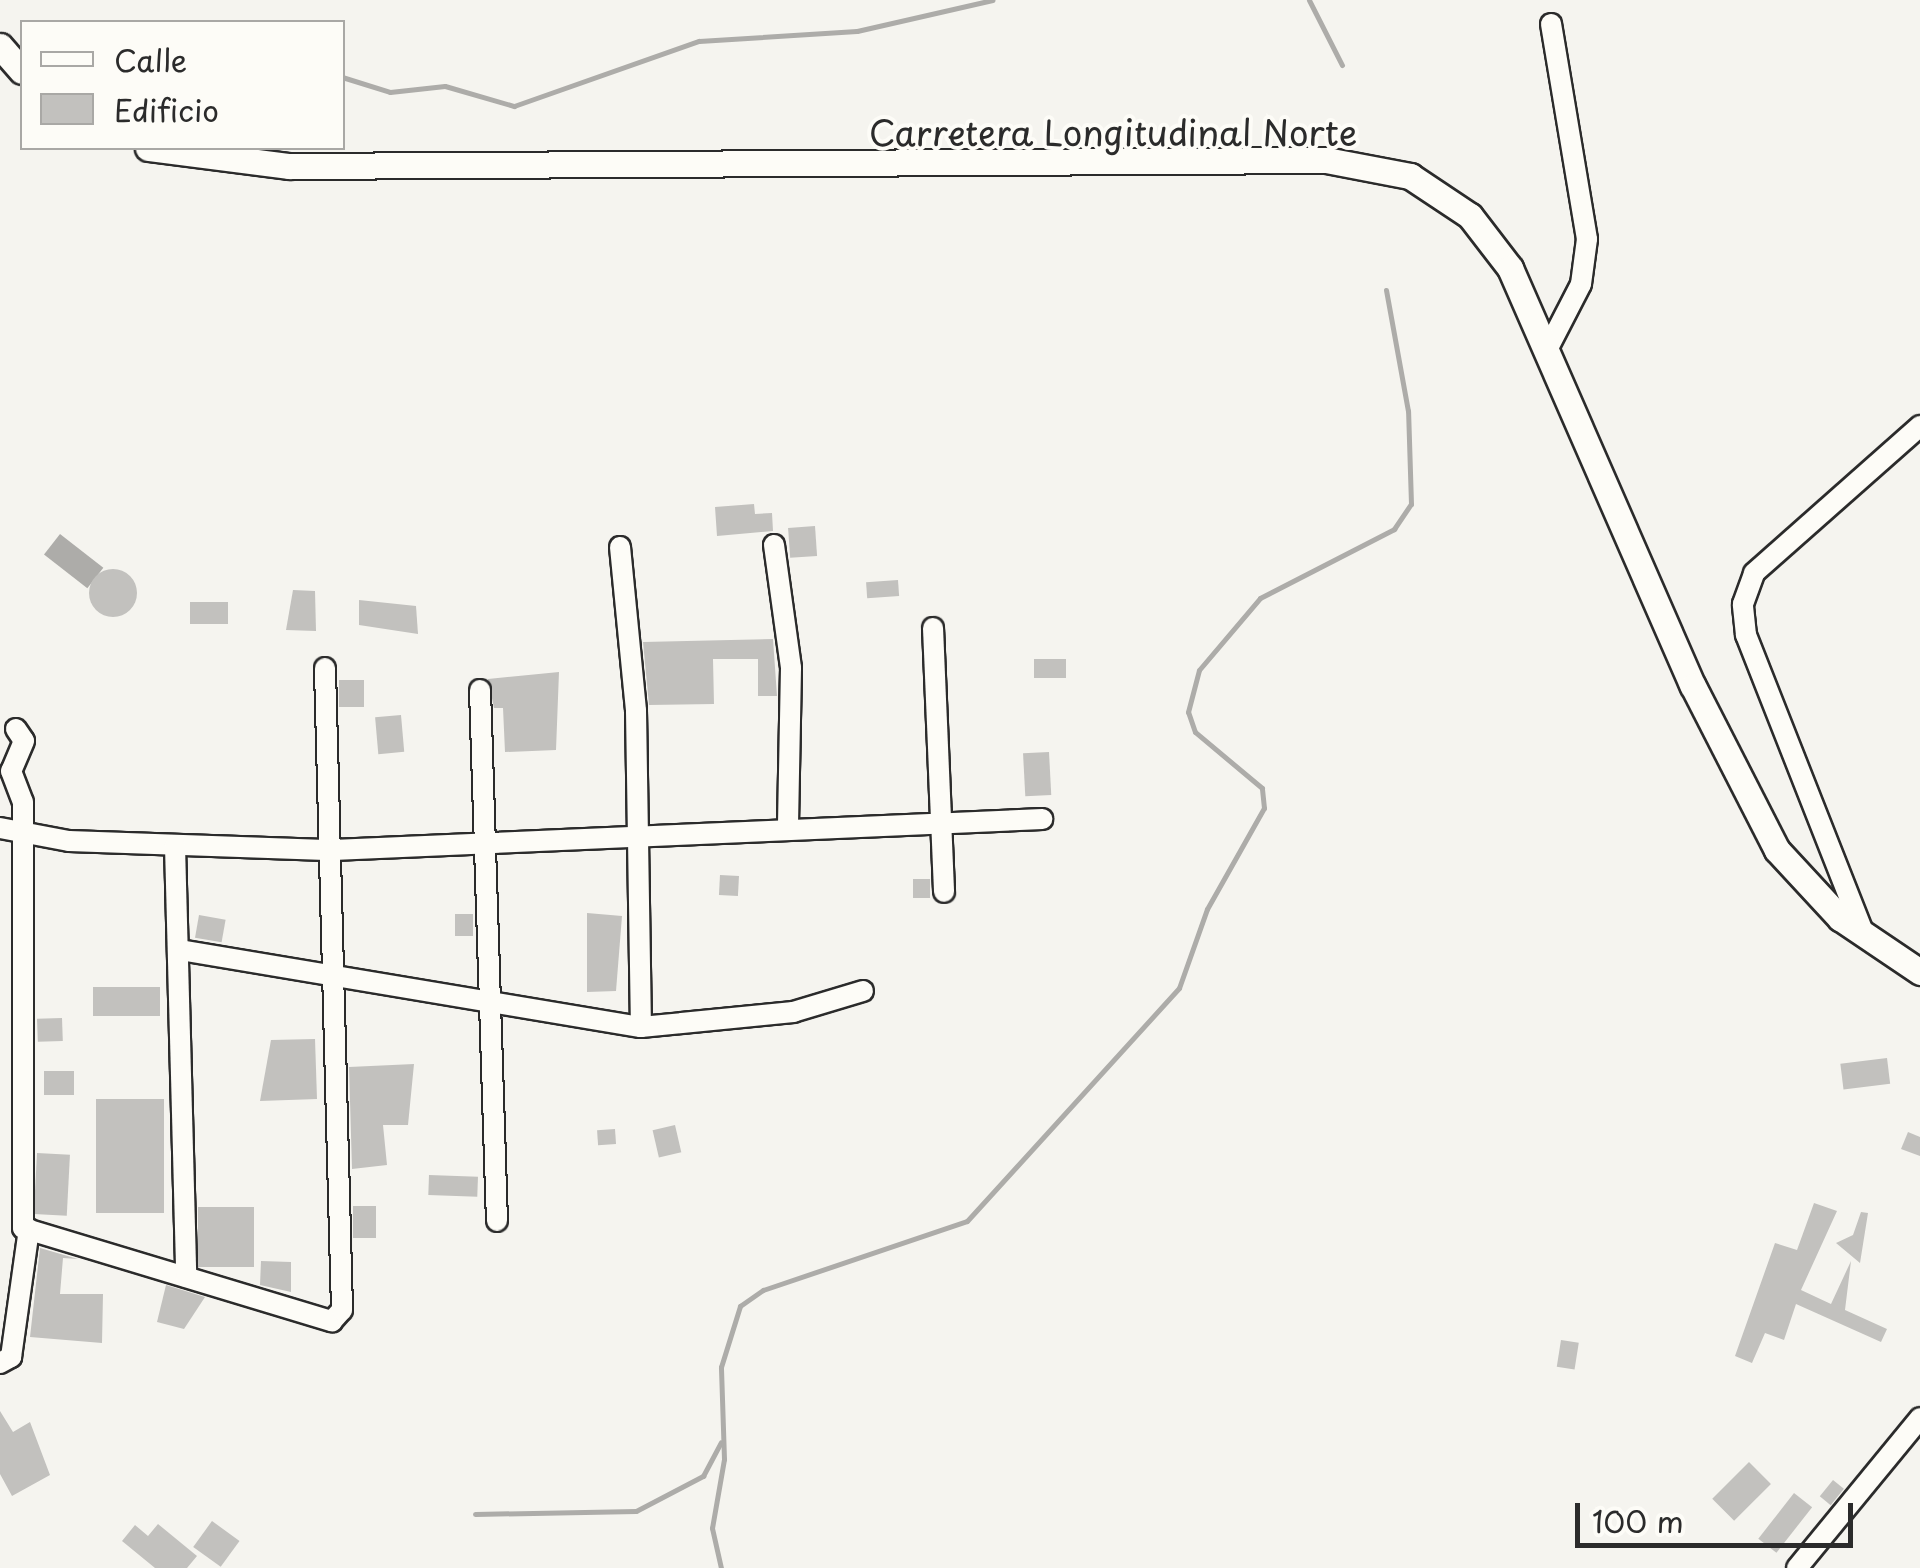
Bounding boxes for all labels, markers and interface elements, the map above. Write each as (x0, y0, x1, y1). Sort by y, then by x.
legend (20, 20, 345, 150)
text: Calle (114, 37, 187, 82)
text: Edificio (114, 87, 219, 132)
street label: Carretera Longitudinal Norte (869, 111, 1357, 153)
scale bar (1580, 1483, 1858, 1545)
text: 100 m (1592, 1498, 1684, 1543)

